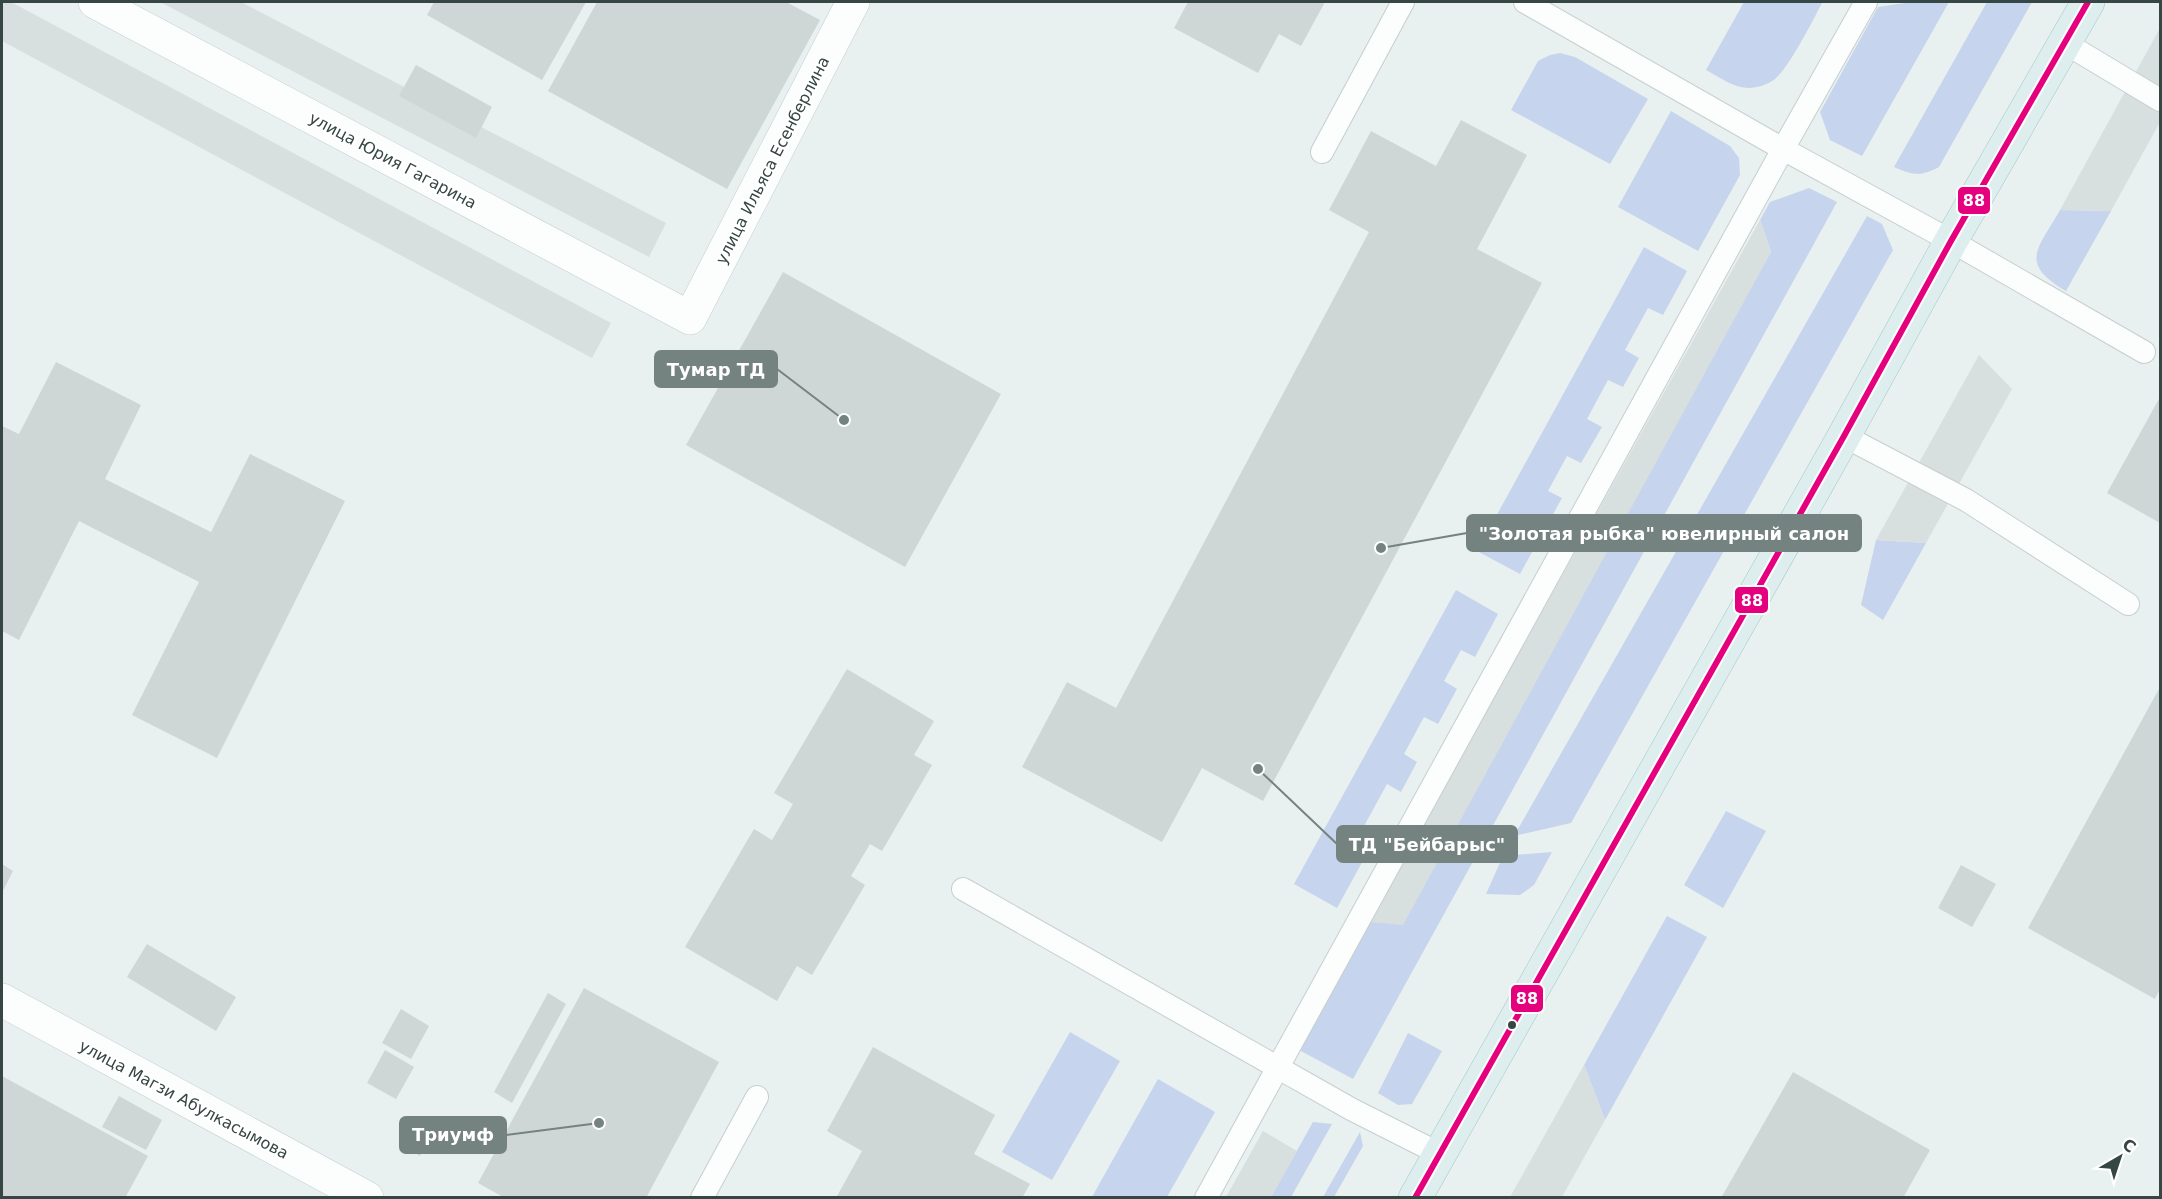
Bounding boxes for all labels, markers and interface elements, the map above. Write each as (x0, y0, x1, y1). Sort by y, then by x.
street label: улица Ильяса Есенберлина (712, 53, 833, 267)
street label: улица Юрия Гагарина (306, 108, 480, 213)
line badge: 88 (1957, 186, 1991, 215)
text: 88 (1963, 191, 1985, 210)
callout: Тумар ТД (655, 351, 777, 387)
text: Тумар ТД (667, 359, 765, 380)
callout: "Золотая рыбка" ювелирный салон (1467, 515, 1861, 551)
text: "Золотая рыбка" ювелирный салон (1479, 523, 1849, 544)
line badge: 88 (1734, 586, 1769, 614)
text: 88 (1741, 591, 1763, 610)
callout: ТД "Бейбарыс" (1337, 826, 1517, 862)
text: ТД "Бейбарыс" (1349, 834, 1505, 855)
line badge: 88 (1510, 984, 1544, 1013)
text: 88 (1516, 989, 1538, 1008)
unlabelled marker (1506, 1019, 1518, 1031)
street label: улица Магзи Абулкасымова (76, 1036, 292, 1163)
callout: Триумф (400, 1117, 506, 1153)
text: Триумф (412, 1124, 494, 1145)
north arrow (2090, 1127, 2150, 1187)
text: С (2119, 1135, 2140, 1157)

